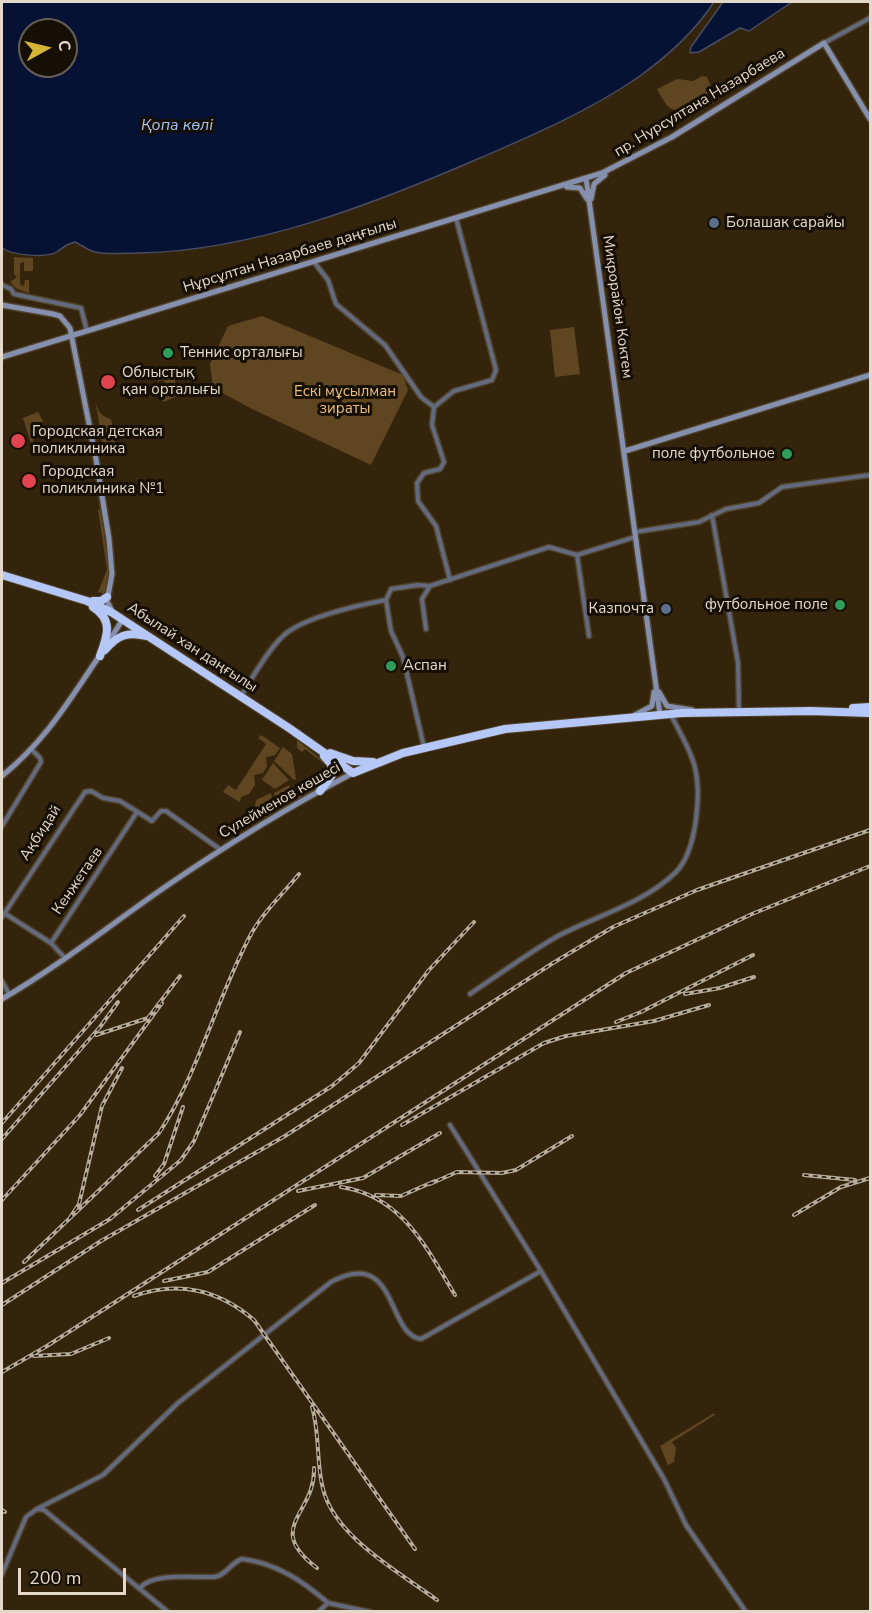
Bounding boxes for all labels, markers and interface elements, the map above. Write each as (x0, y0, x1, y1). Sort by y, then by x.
north arrow (18, 18, 78, 78)
text: С (52, 39, 75, 53)
street label: пр. Нурсултана Назарбаева (611, 45, 789, 161)
water label: Қопа көлі (141, 116, 213, 136)
place label: Болашак сарайы (726, 214, 845, 232)
street label: Нұрсұлтан Назарбаев даңғылы (181, 215, 399, 297)
marker: Болашак сарайы (707, 216, 721, 230)
street label: Микрорайон Коктем (598, 234, 636, 380)
place label: Теннис орталығы (180, 344, 303, 362)
marker: Теннис орталығы (161, 346, 175, 360)
place label: Облыстық қан орталығы (122, 364, 221, 399)
marker: Облыстық қан орталығы (99, 373, 117, 391)
park label: Ескі мұсылман зираты (294, 383, 396, 418)
place label: Городская детская поликлиника (32, 423, 163, 458)
marker: Городская детская поликлиника (9, 432, 27, 450)
place label: поле футбольное (652, 445, 775, 463)
marker: поле футбольное (780, 447, 794, 461)
place label: Городская поликлиника №1 (42, 463, 164, 498)
marker: Городская поликлиника №1 (20, 472, 38, 490)
place label: футбольное поле (705, 596, 828, 614)
marker: футбольное поле (833, 598, 847, 612)
street label: Абылай хан даңғылы (124, 599, 260, 697)
place label: Казпочта (589, 600, 654, 618)
marker: Казпочта (659, 602, 673, 616)
place label: Аспан (403, 657, 447, 675)
marker: Аспан (384, 659, 398, 673)
street label: Сүлейменов көшесі (216, 759, 344, 843)
street label: Ақбидай (16, 802, 66, 864)
street label: Кенжетаев (49, 844, 107, 918)
scale bar (21, 1556, 129, 1594)
text: 200 m (29, 1566, 81, 1590)

